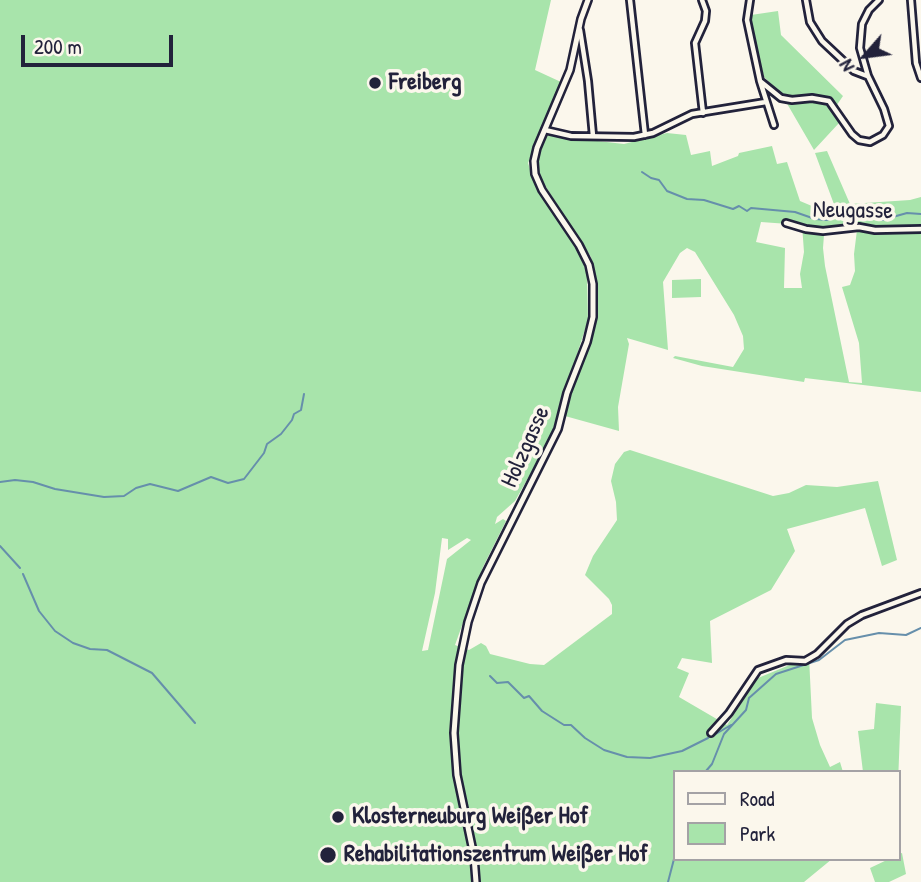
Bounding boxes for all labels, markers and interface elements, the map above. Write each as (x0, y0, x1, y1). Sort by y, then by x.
scale bar (24, 21, 177, 65)
north arrow (830, 21, 900, 91)
text: 200 m (34, 32, 82, 61)
text: N (833, 55, 860, 76)
place label: Freiberg (389, 69, 462, 97)
marker: Freiberg (367, 75, 383, 91)
street label: Neugasse (813, 196, 893, 226)
street label: Holzgasse (495, 402, 557, 492)
legend (673, 770, 900, 861)
text: Road (740, 784, 774, 813)
place label: Klosterneuburg Weißer Hof (352, 803, 588, 831)
marker: Klosterneuburg Weißer Hof (330, 809, 346, 825)
text: Park (740, 819, 775, 848)
place label: Rehabilitationszentrum Weißer Hof (344, 841, 648, 869)
marker: Rehabilitationszentrum Weißer Hof (318, 845, 338, 865)

